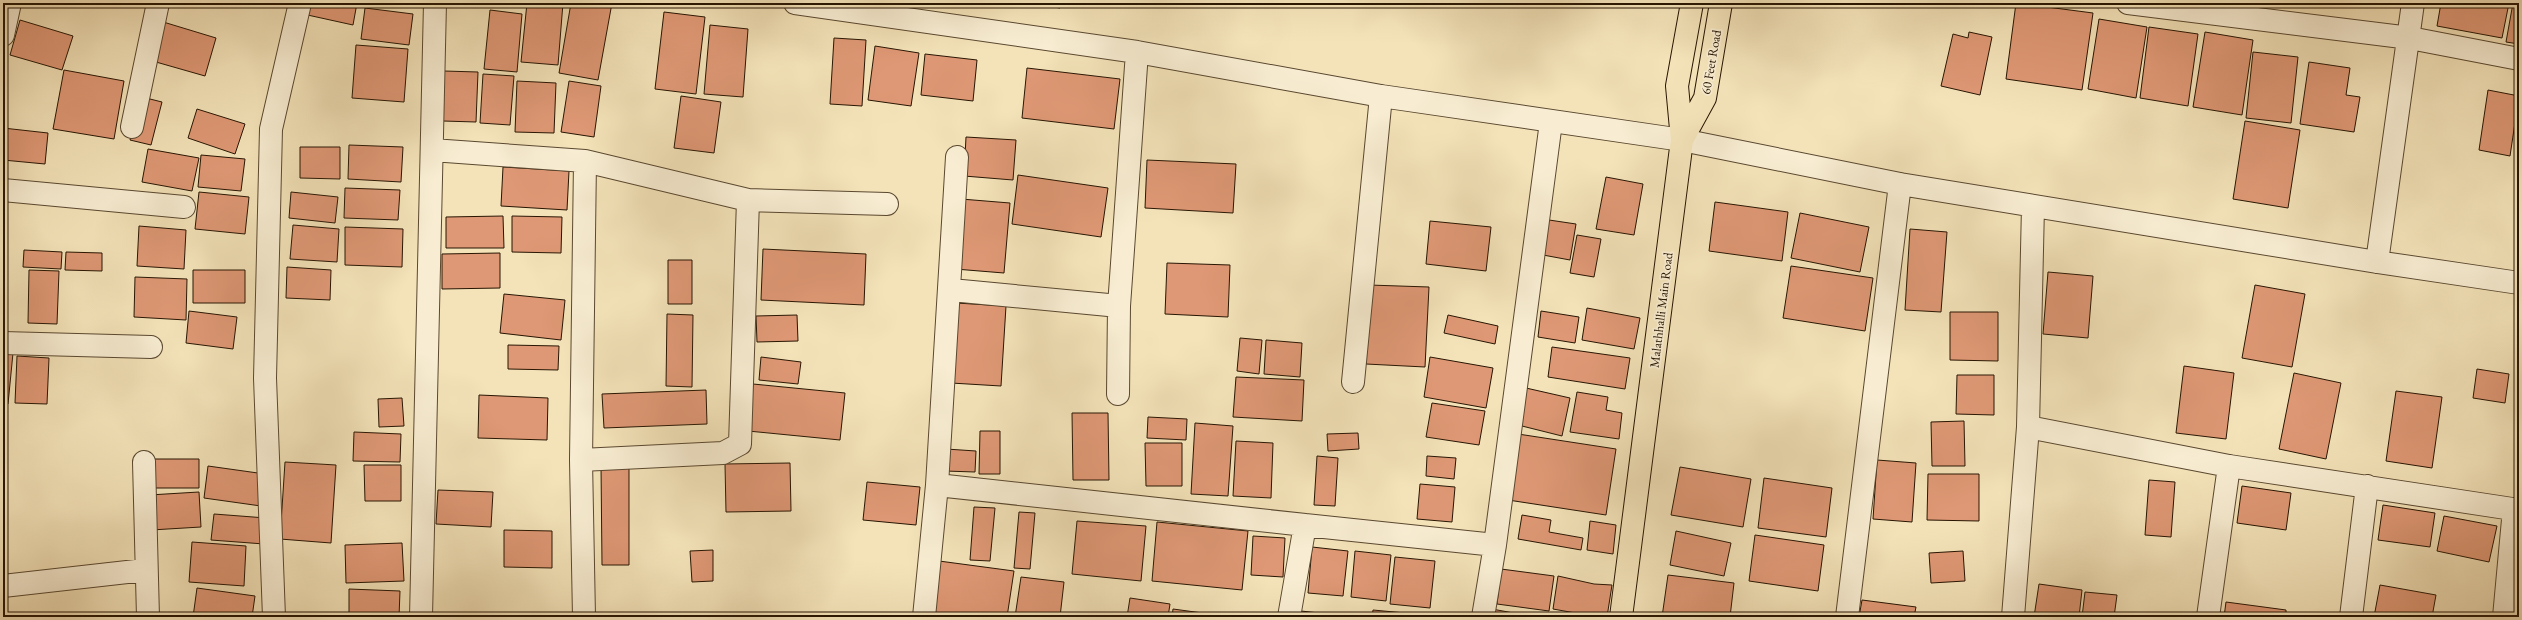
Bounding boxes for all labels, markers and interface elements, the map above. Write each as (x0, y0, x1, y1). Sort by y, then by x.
street label: 60 Feet Road (1697, 28, 1725, 96)
street label: Malathhalli Main Road (1645, 251, 1677, 369)

